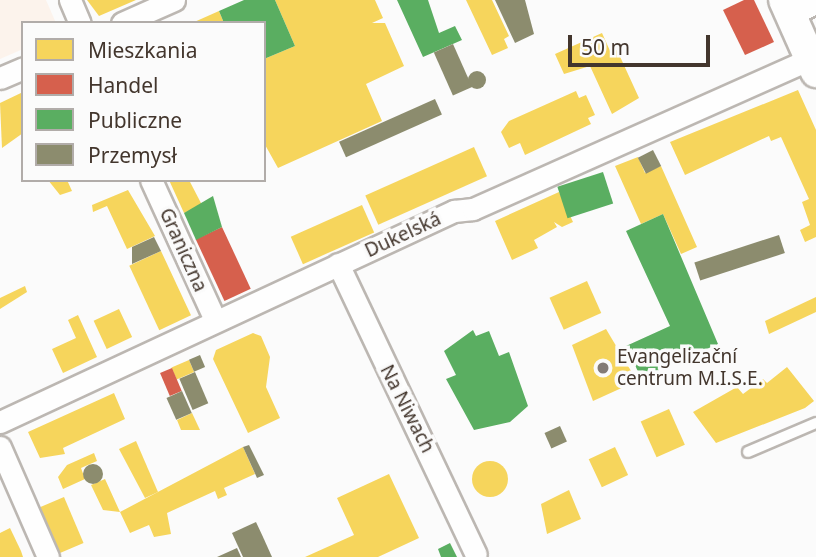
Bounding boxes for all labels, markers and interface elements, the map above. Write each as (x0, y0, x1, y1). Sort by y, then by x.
legend (21, 21, 266, 182)
scale bar (571, 21, 713, 65)
text: 50 m (581, 33, 630, 61)
text: Mieszkania (88, 36, 197, 64)
text: Handel (88, 71, 159, 99)
text: Publiczne (88, 106, 182, 134)
text: Przemysł (88, 141, 177, 169)
street label: Graniczna (154, 205, 212, 295)
street label: Dukelská (361, 207, 445, 263)
place label: Evangelizační centrum M.I.S.E. (617, 346, 763, 390)
marker: Evangelizační centrum M.I.S.E. (595, 360, 611, 376)
street label: Na Niwach (375, 361, 439, 457)

